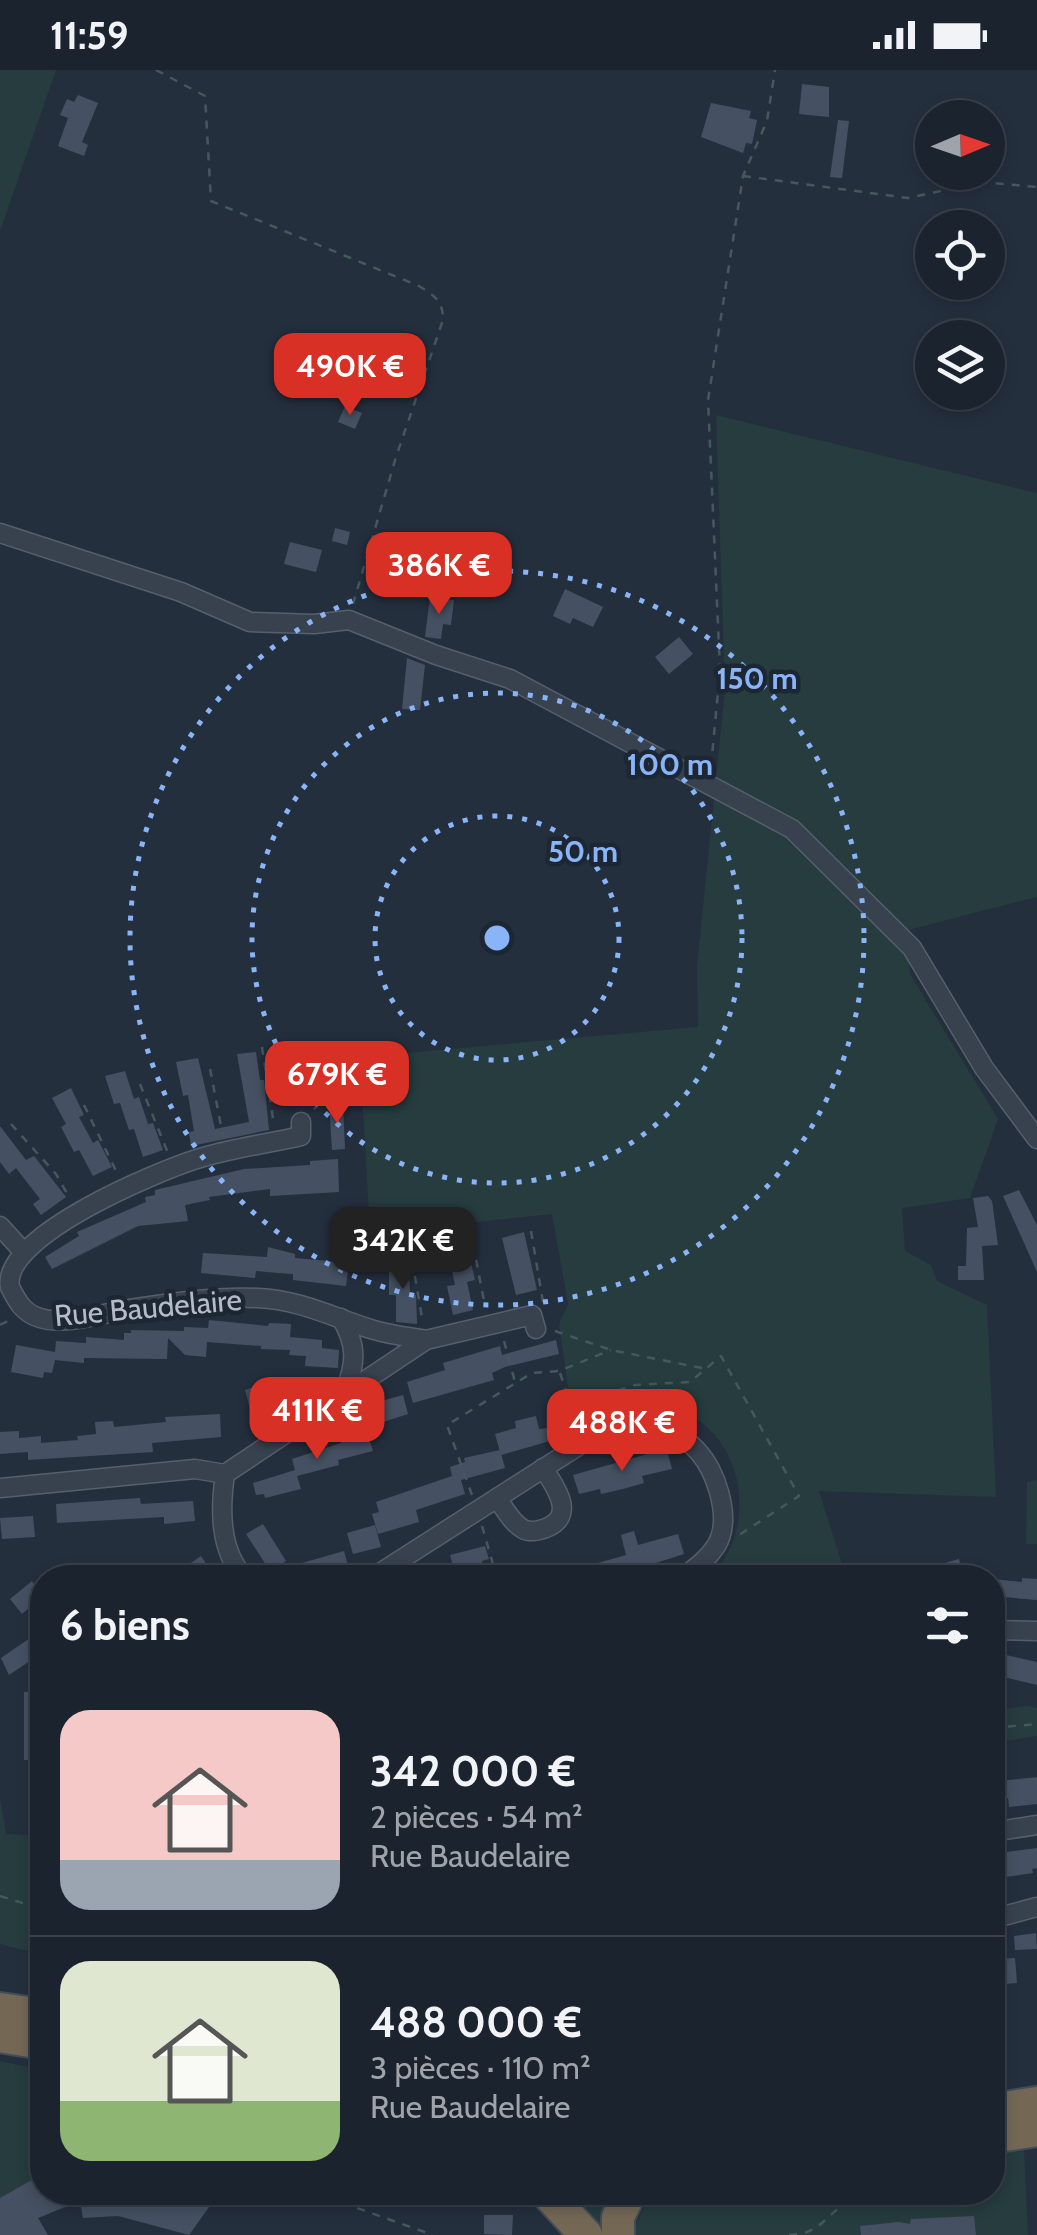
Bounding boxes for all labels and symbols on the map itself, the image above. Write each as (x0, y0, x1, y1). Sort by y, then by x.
north arrow (915, 100, 1005, 190)
pin: 490K € (269, 333, 431, 418)
pin: 386K € (358, 532, 520, 617)
text: 150 m (716, 660, 798, 697)
text: 100 m (627, 746, 713, 783)
text: 50 m (548, 833, 618, 870)
centre of rings (479, 920, 515, 956)
pin: 679K € (256, 1041, 418, 1126)
pin: 342K € (322, 1207, 484, 1292)
street label: Rue Baudelaire (53, 1281, 243, 1334)
pin: 411K € (236, 1377, 398, 1462)
pin: 488K € (541, 1389, 703, 1474)

